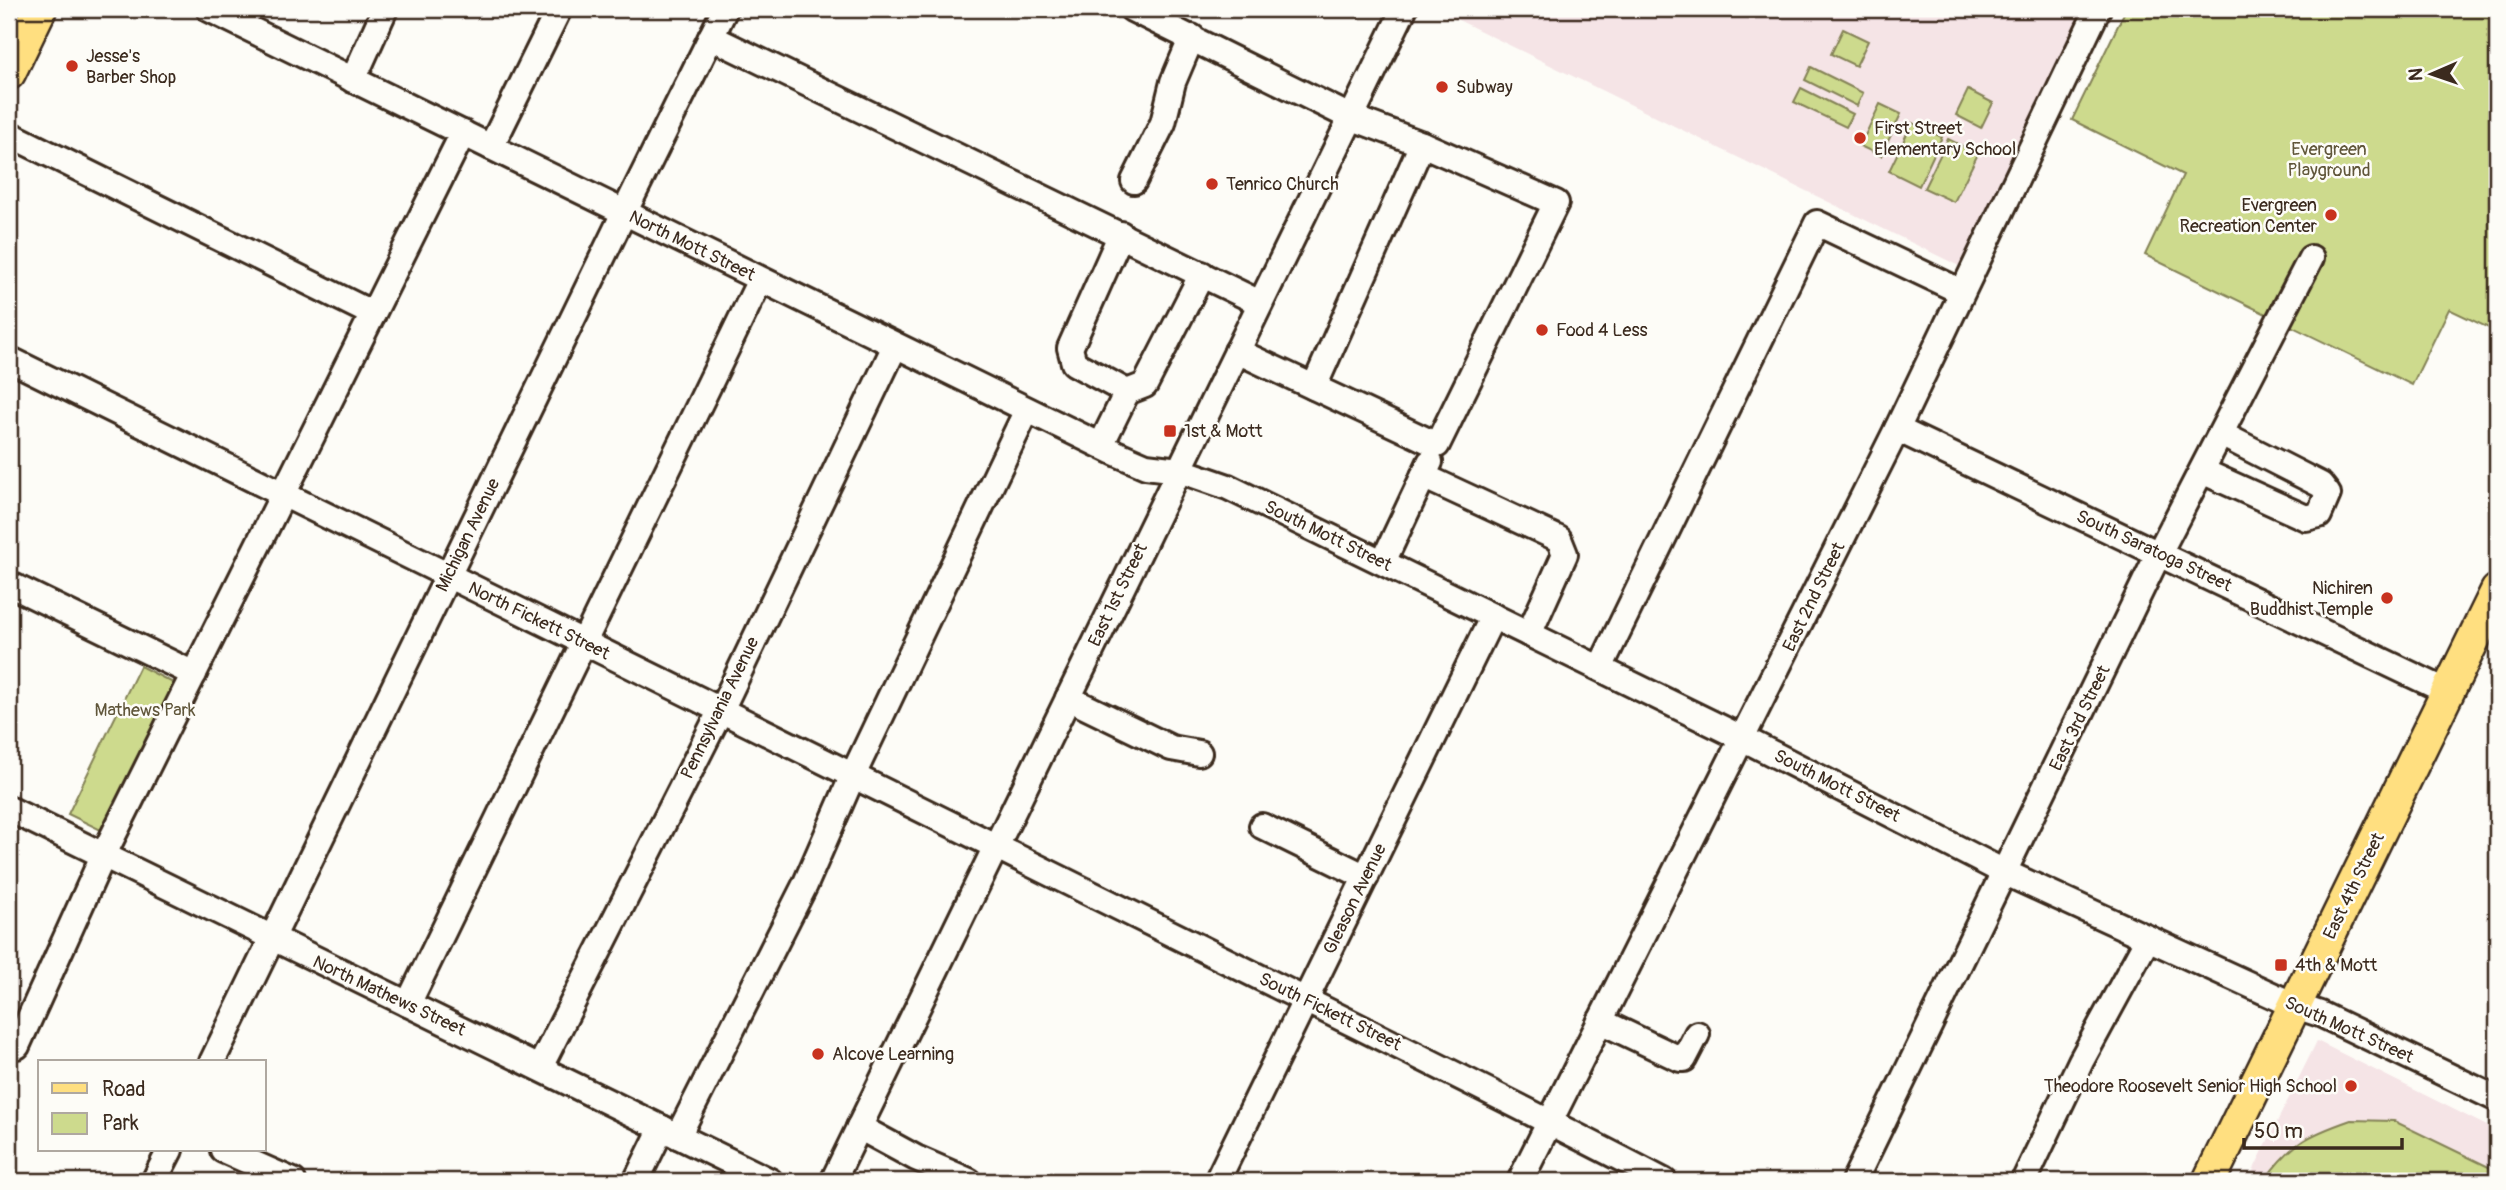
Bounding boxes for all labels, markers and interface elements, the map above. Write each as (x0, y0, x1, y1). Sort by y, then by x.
north arrow (2398, 38, 2468, 108)
place label: Jesse's Barber Shop (86, 45, 176, 89)
marker: Jesse's Barber Shop (64, 58, 80, 74)
text: N (2404, 68, 2428, 81)
place label: Subway (1456, 76, 1513, 99)
marker: Subway (1434, 79, 1450, 95)
place label: First Street Elementary School (1874, 117, 2016, 161)
marker: First Street Elementary School (1852, 130, 1868, 146)
park label: Evergreen Playground (2287, 138, 2371, 182)
place label: Tenrico Church (1226, 173, 1339, 196)
marker: Tenrico Church (1204, 176, 1220, 192)
place label: Evergreen Recreation Center (2180, 194, 2318, 238)
street label: North Mott Street (625, 205, 760, 287)
marker: Evergreen Recreation Center (2323, 207, 2339, 223)
place label: Food 4 Less (1556, 319, 1647, 342)
marker: Food 4 Less (1534, 322, 1550, 338)
place label: 1st & Mott (1184, 420, 1263, 443)
marker: 1st & Mott (1162, 423, 1178, 439)
street label: Michigan Avenue (431, 474, 505, 596)
street label: South Mott Street (1261, 495, 1396, 577)
street label: South Saratoga Street (2073, 505, 2236, 597)
street label: East 2nd Street (1778, 538, 1851, 655)
street label: East 1st Street (1083, 539, 1153, 650)
street label: North Fickett Street (464, 577, 614, 666)
place label: Nichiren Buddhist Temple (2250, 577, 2373, 621)
marker: Nichiren Buddhist Temple (2379, 590, 2395, 606)
street label: Pennsylvania Avenue (676, 633, 764, 783)
street label: East 3rd Street (2045, 661, 2116, 775)
park label: Mathews Park (95, 699, 196, 722)
street label: South Mott Street (1770, 744, 1905, 828)
street label: East 4th Street (2318, 828, 2390, 943)
street label: Gleason Avenue (1318, 840, 1392, 958)
street label: North Mathews Street (309, 950, 470, 1042)
place label: 4th & Mott (2295, 954, 2378, 977)
marker: 4th & Mott (2273, 957, 2289, 973)
street label: South Fickett Street (1255, 968, 1406, 1057)
street label: South Mott Street (2281, 991, 2418, 1069)
place label: Alcove Learning (832, 1043, 954, 1066)
marker: Alcove Learning (810, 1046, 826, 1062)
legend (38, 1060, 266, 1152)
place label: Theodore Roosevelt Senior High School (2044, 1075, 2337, 1098)
text: Road (102, 1076, 146, 1103)
marker: Theodore Roosevelt Senior High School (2343, 1078, 2359, 1094)
scale bar (2244, 1106, 2401, 1150)
text: Park (102, 1110, 139, 1137)
text: 50 m (2254, 1118, 2303, 1145)

